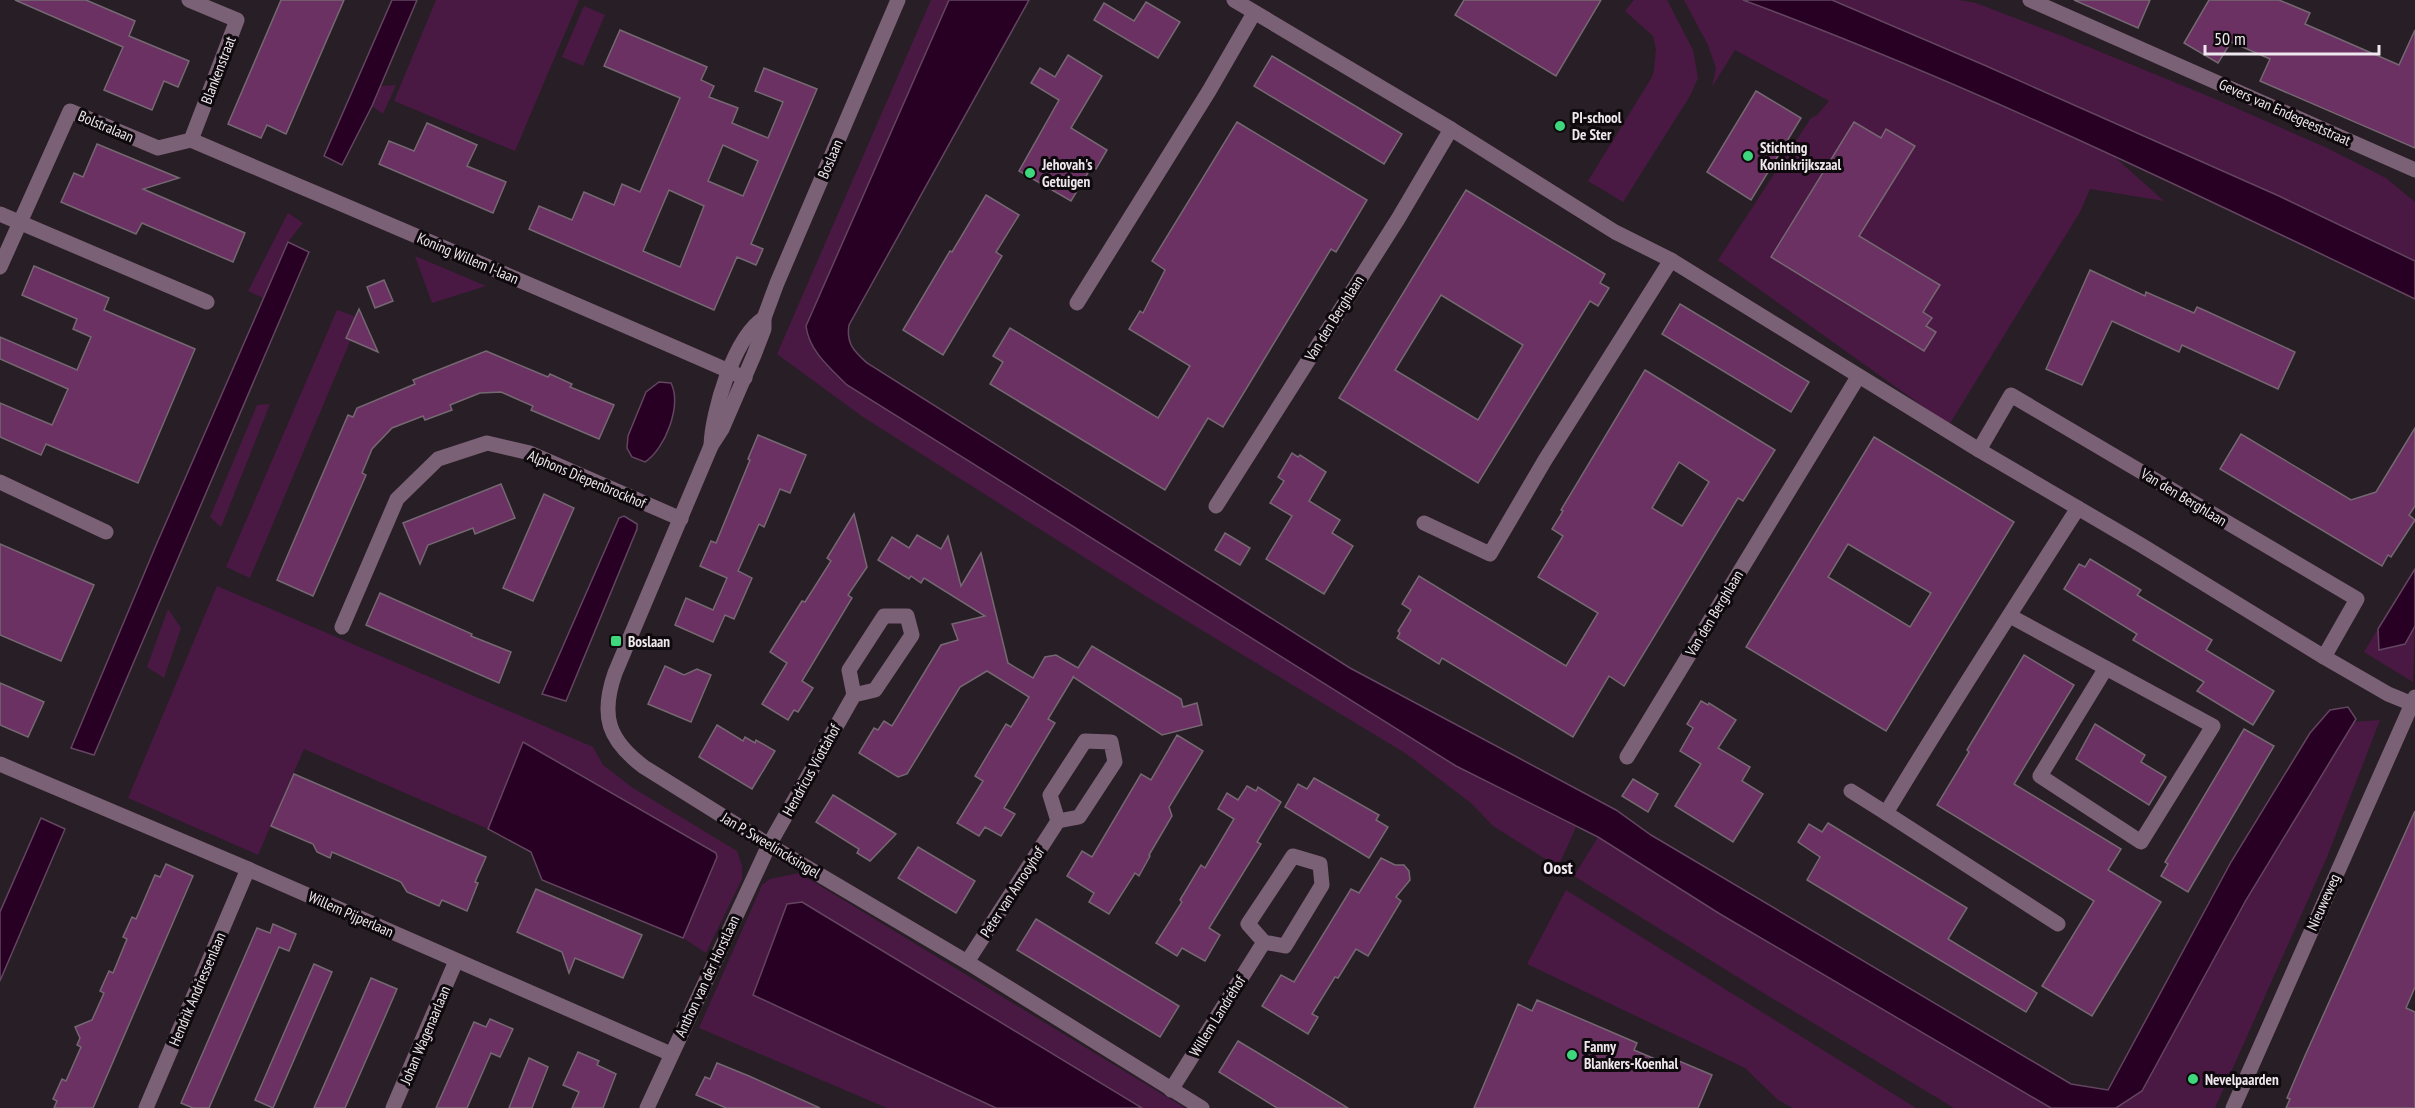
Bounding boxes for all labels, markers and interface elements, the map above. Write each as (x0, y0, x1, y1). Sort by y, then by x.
scale bar (2205, 18, 2379, 56)
text: 50 m (2214, 27, 2246, 50)
street label: Blankenstraat (196, 33, 240, 107)
street label: Gevers van Endegeeststraat (2216, 74, 2354, 150)
street label: Bolstralaan (75, 106, 137, 146)
place label: PI-school De Ster (1572, 108, 1622, 144)
marker: PI-school De Ster (1553, 119, 1567, 133)
street label: Boslaan (813, 137, 847, 181)
place label: Stichting Koninkrijkszaal (1760, 138, 1842, 174)
marker: Stichting Koninkrijkszaal (1741, 149, 1755, 163)
place label: Jehovah's Getuigen (1041, 155, 1093, 191)
marker: Jehovah's Getuigen (1023, 166, 1037, 180)
street label: Koning Willem I-laan (414, 228, 522, 288)
street label: Van den Berghlaan (1300, 272, 1368, 365)
street label: Alphons Diepenbrockhof (525, 445, 650, 513)
street label: Van den Berghlaan (2137, 463, 2231, 530)
street label: Van den Berghlaan (1680, 566, 1747, 660)
place label: Boslaan (628, 632, 670, 651)
marker: Boslaan (609, 634, 623, 648)
street label: Hendricus Viottahof (778, 720, 845, 819)
street label: Jan P. Sweelincksingel (717, 807, 824, 882)
street label: Peter van Anrooyhof (976, 842, 1049, 941)
district label: Oost (1543, 856, 1574, 879)
street label: Nieuweweg (2302, 871, 2344, 933)
street label: Willem Pijperlaan (305, 887, 397, 941)
street label: Anthon van der Horstlaan (670, 912, 744, 1040)
street label: Hendrik Andriessenlaan (164, 929, 230, 1049)
street label: Willem Landréhof (1185, 971, 1250, 1060)
street label: Johan Wagenaarlaan (395, 983, 454, 1088)
place label: Fanny Blankers-Koenhal (1584, 1037, 1678, 1073)
marker: Fanny Blankers-Koenhal (1565, 1048, 1579, 1062)
place label: Nevelpaarden (2205, 1070, 2279, 1089)
marker: Nevelpaarden (2186, 1072, 2200, 1086)

